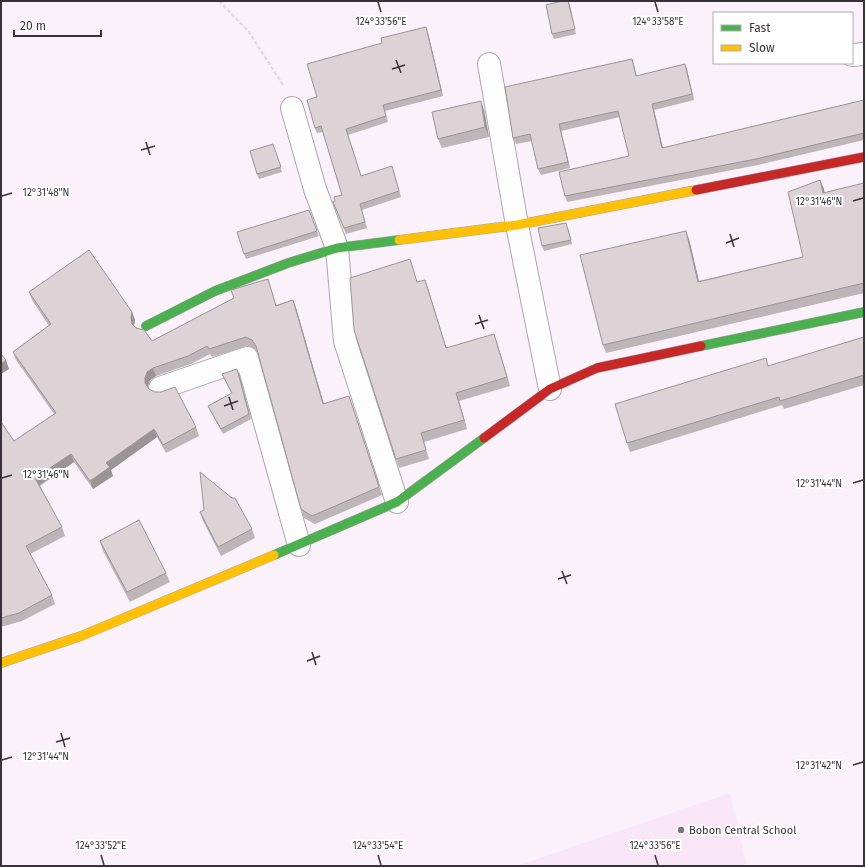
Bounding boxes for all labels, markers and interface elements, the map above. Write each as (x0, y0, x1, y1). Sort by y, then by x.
scale bar (14, 12, 101, 38)
legend (713, 12, 853, 64)
text: 124°33'56"E (355, 16, 407, 28)
text: 124°33'58"E (632, 16, 684, 28)
text: 20 m (20, 19, 46, 33)
text: Fast (749, 21, 771, 35)
text: Slow (749, 41, 775, 55)
text: 12°31'48"N (23, 187, 69, 199)
text: 12°31'46"N (796, 196, 842, 208)
text: 12°31'46"N (23, 469, 69, 481)
text: 12°31'44"N (796, 478, 842, 490)
text: 12°31'44"N (23, 751, 69, 763)
text: 12°31'42"N (796, 760, 842, 772)
place label: Bobon Central School (689, 824, 796, 837)
marker: Bobon Central School (676, 825, 686, 835)
text: 124°33'52"E (76, 840, 126, 852)
text: 124°33'54"E (353, 840, 403, 852)
text: 124°33'56"E (629, 840, 681, 852)

